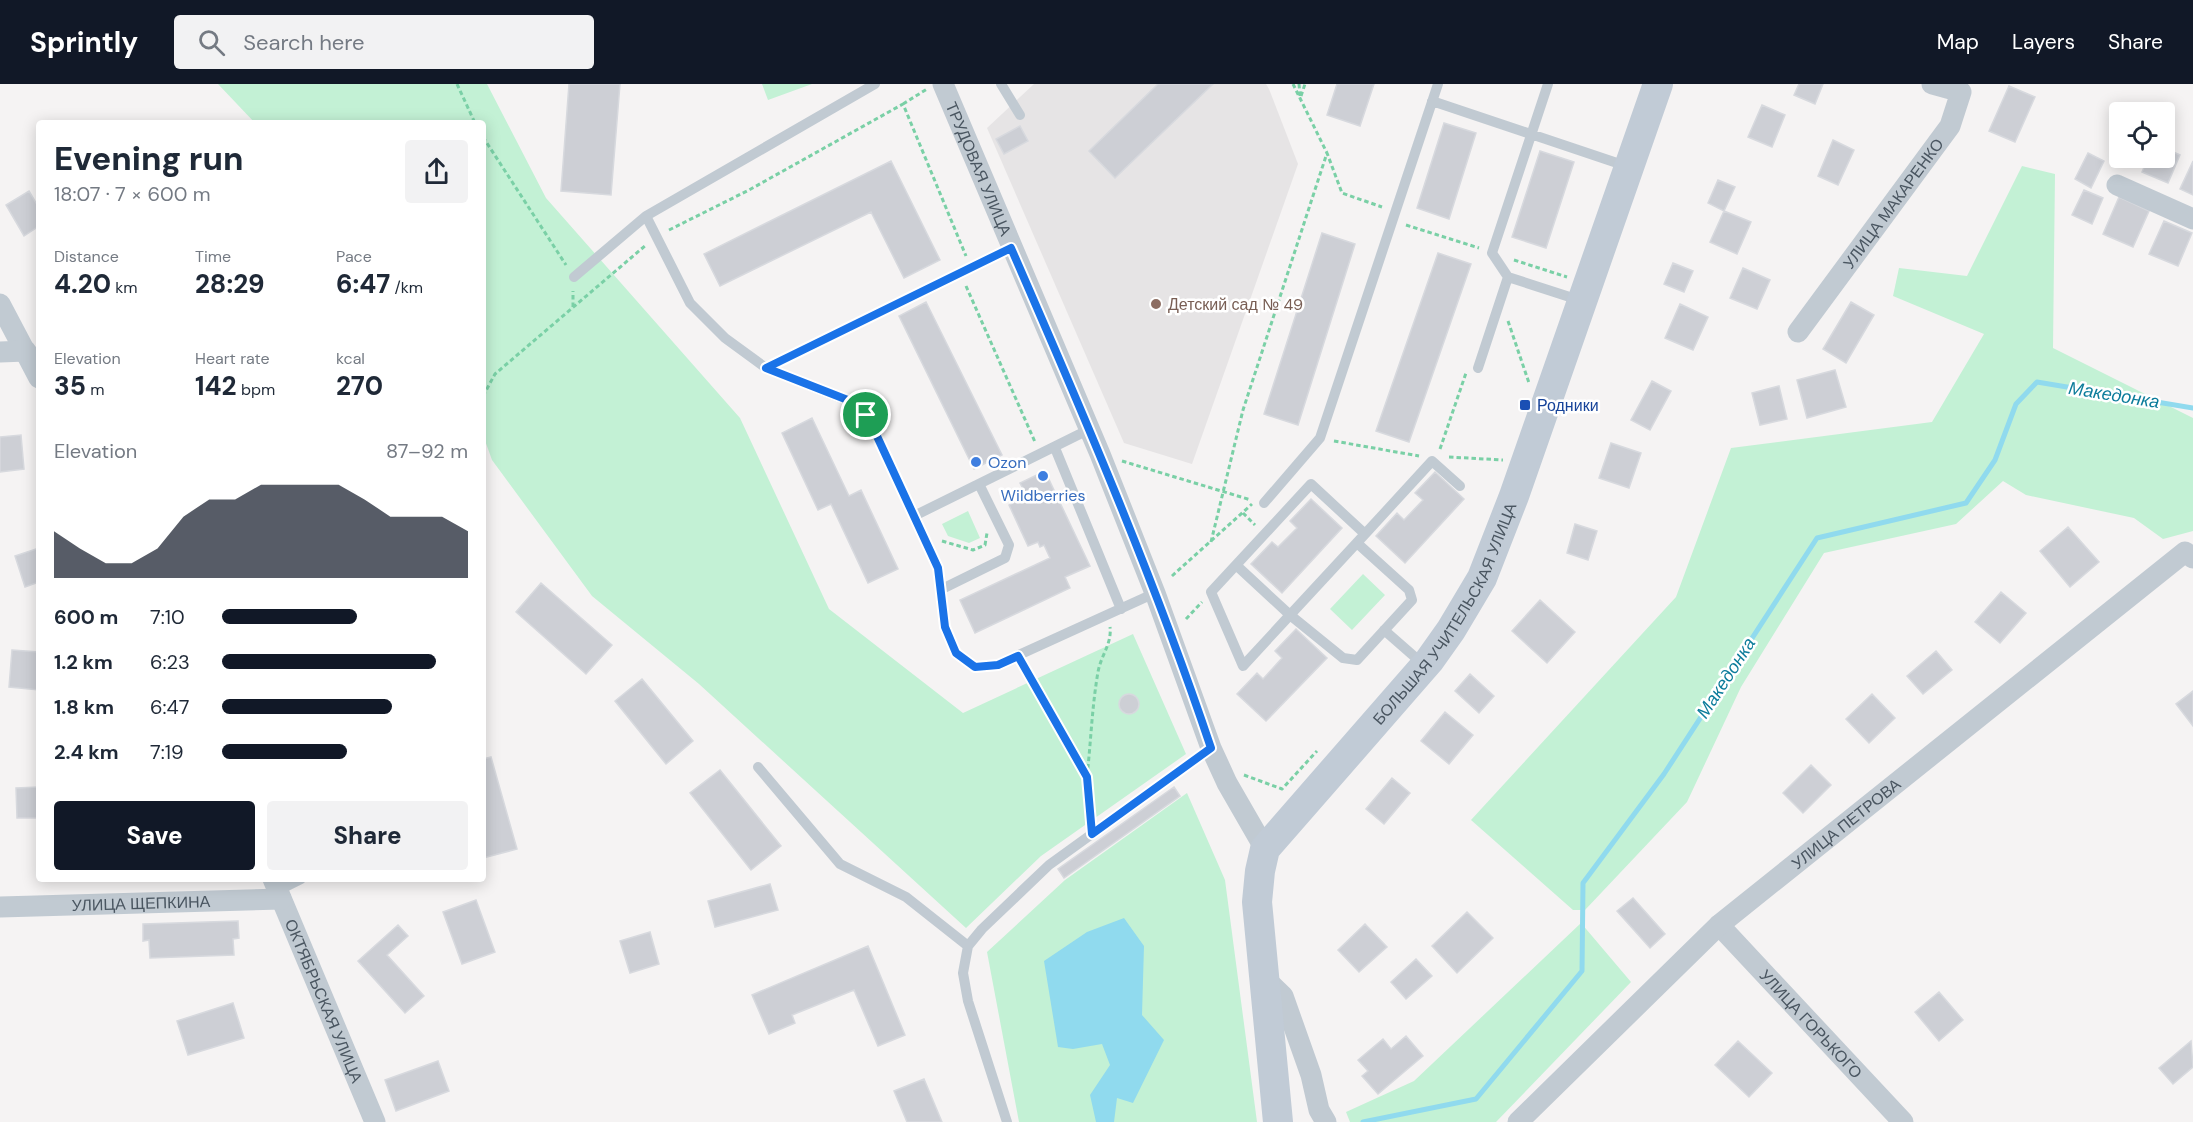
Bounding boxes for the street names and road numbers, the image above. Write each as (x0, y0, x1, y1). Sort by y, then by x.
street label: ТРУДОВАЯ УЛИЦА (941, 98, 1017, 239)
street label: УЛИЦА МАКАРЕНКО (1838, 134, 1948, 273)
street label: БОЛЬШАЯ УЧИТЕЛЬСКАЯ УЛИЦА (1368, 499, 1521, 729)
street label: УЛИЦА ПЕТРОВА (1787, 773, 1905, 873)
street label: УЛИЦА ЩЕПКИНА (71, 891, 211, 915)
street label: ОКТЯБРЬСКАЯ УЛИЦА (280, 916, 368, 1086)
street label: УЛИЦА ГОРЬКОГО (1755, 965, 1867, 1083)

